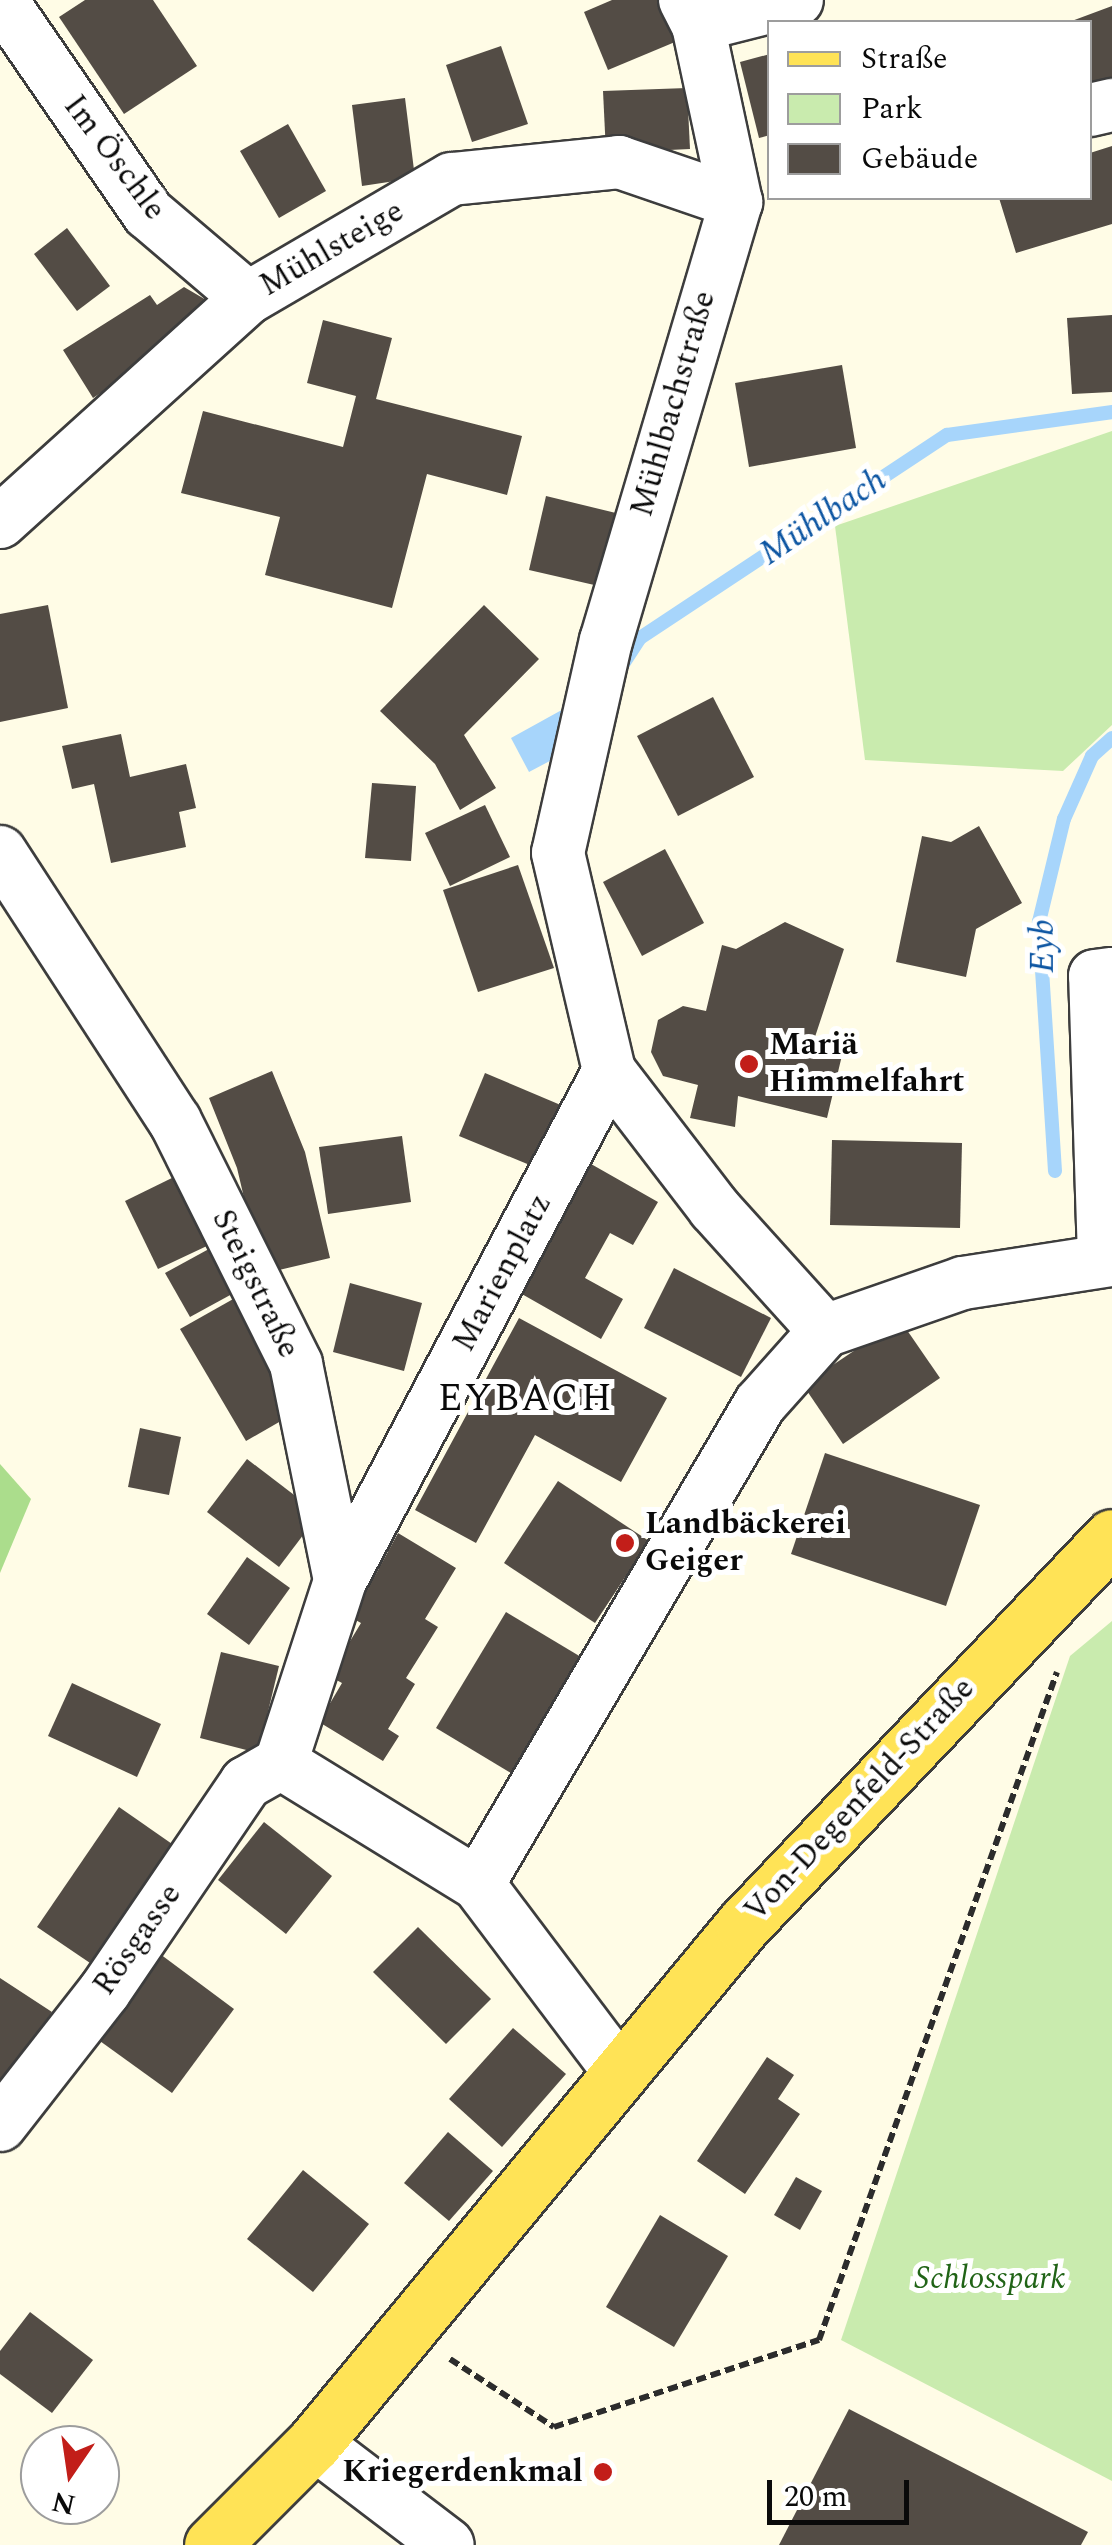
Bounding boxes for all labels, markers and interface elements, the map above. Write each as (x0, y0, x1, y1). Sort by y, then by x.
legend (767, 20, 1092, 200)
text: Straße (861, 36, 948, 82)
text: Park (861, 86, 923, 132)
street label: Im Öschle (55, 88, 173, 228)
text: Gebäude (861, 136, 978, 182)
street label: Mühlsteige (253, 192, 411, 306)
street label: Mühlbachstraße (623, 287, 725, 521)
water label: Mühlbach (751, 459, 895, 575)
water label: Eyb (1022, 919, 1064, 973)
place label: Mariä Himmelfahrt (769, 1027, 964, 1102)
marker: Mariä Himmelfahrt (738, 1053, 760, 1075)
street label: Marienplatz (445, 1188, 561, 1358)
street label: Steigstraße (203, 1204, 307, 1364)
district label: EYBACH (438, 1377, 614, 1423)
place label: Landbäckerei Geiger (645, 1506, 846, 1581)
marker: Landbäckerei Geiger (614, 1532, 636, 1554)
street label: Von-Degenfeld-Straße (737, 1670, 983, 1930)
street label: Rösgasse (86, 1877, 190, 2003)
park label: Schlosspark (914, 2260, 1066, 2298)
north arrow (20, 2425, 120, 2525)
place label: Kriegerdenkmal (342, 2453, 583, 2491)
scale bar (772, 2460, 914, 2522)
marker: Kriegerdenkmal (592, 2461, 614, 2483)
text: 20 m (784, 2474, 847, 2520)
text: N (48, 2479, 80, 2526)

